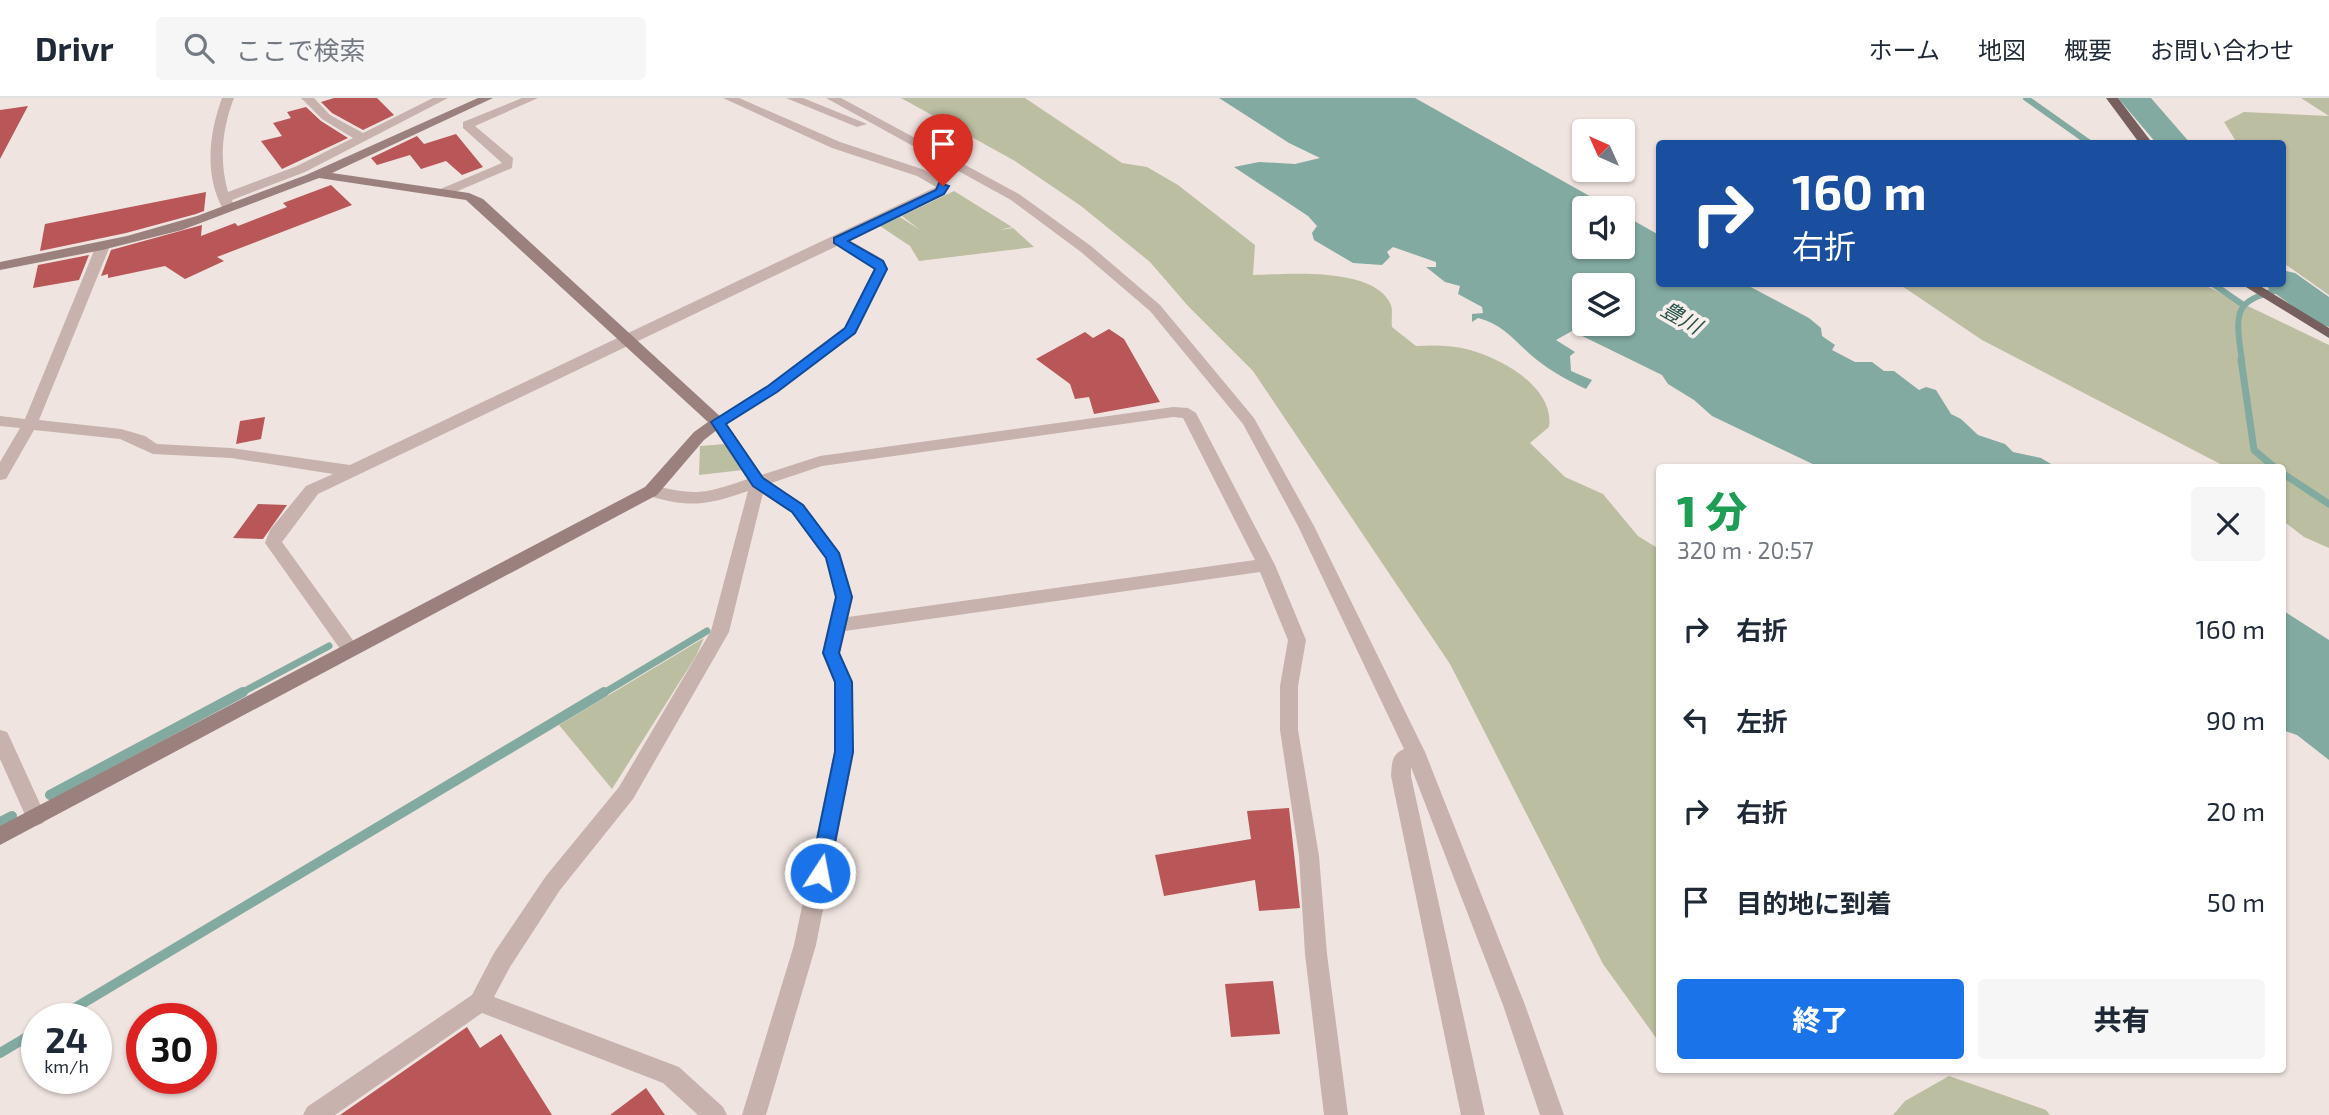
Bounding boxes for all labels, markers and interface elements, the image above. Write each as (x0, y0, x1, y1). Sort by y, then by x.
search box (156, 17, 646, 80)
text: Drivr (35, 28, 114, 68)
icon: search (180, 29, 218, 67)
text: ここで検索 (236, 34, 366, 65)
text: ホーム (1869, 35, 1940, 64)
text: 地図 (1978, 35, 2026, 64)
text: 概要 (2064, 35, 2112, 64)
text: お問い合わせ (2150, 35, 2294, 64)
pin (913, 114, 973, 186)
north arrow (1572, 119, 1634, 182)
map controls (1572, 119, 1635, 336)
icon: arrive (924, 125, 962, 163)
text: 160 m (1792, 161, 1927, 220)
icon: right (1677, 168, 1768, 259)
button: sound (1572, 196, 1635, 259)
text: 右折 (1792, 226, 1856, 264)
button: layers (1572, 273, 1635, 336)
water label: 豊川 (1658, 296, 1708, 339)
text: 1 分 (1677, 485, 1747, 535)
button: close (2191, 487, 2265, 561)
text: 320 m · 20:57 (1677, 536, 1814, 564)
icon: right (1677, 610, 1715, 648)
text: 160 m (2196, 613, 2265, 644)
text: 右折 (1736, 614, 1788, 645)
icon: left (1677, 701, 1715, 739)
text: 90 m (2206, 704, 2265, 735)
text: 左折 (1736, 705, 1788, 736)
icon: right (1677, 792, 1715, 830)
text: 20 m (2206, 795, 2265, 826)
text: 右折 (1736, 796, 1788, 827)
position arrow (783, 836, 857, 910)
icon: arrive (1677, 883, 1715, 921)
text: 50 m (2207, 886, 2265, 917)
text: 目的地に到着 (1736, 887, 1892, 918)
button: 終了 (1677, 979, 1964, 1059)
button: 共有 (1978, 979, 2265, 1059)
speed limit sign: 30 (126, 1003, 217, 1094)
text: 24 (45, 1018, 88, 1060)
text: km/h (44, 1055, 89, 1077)

